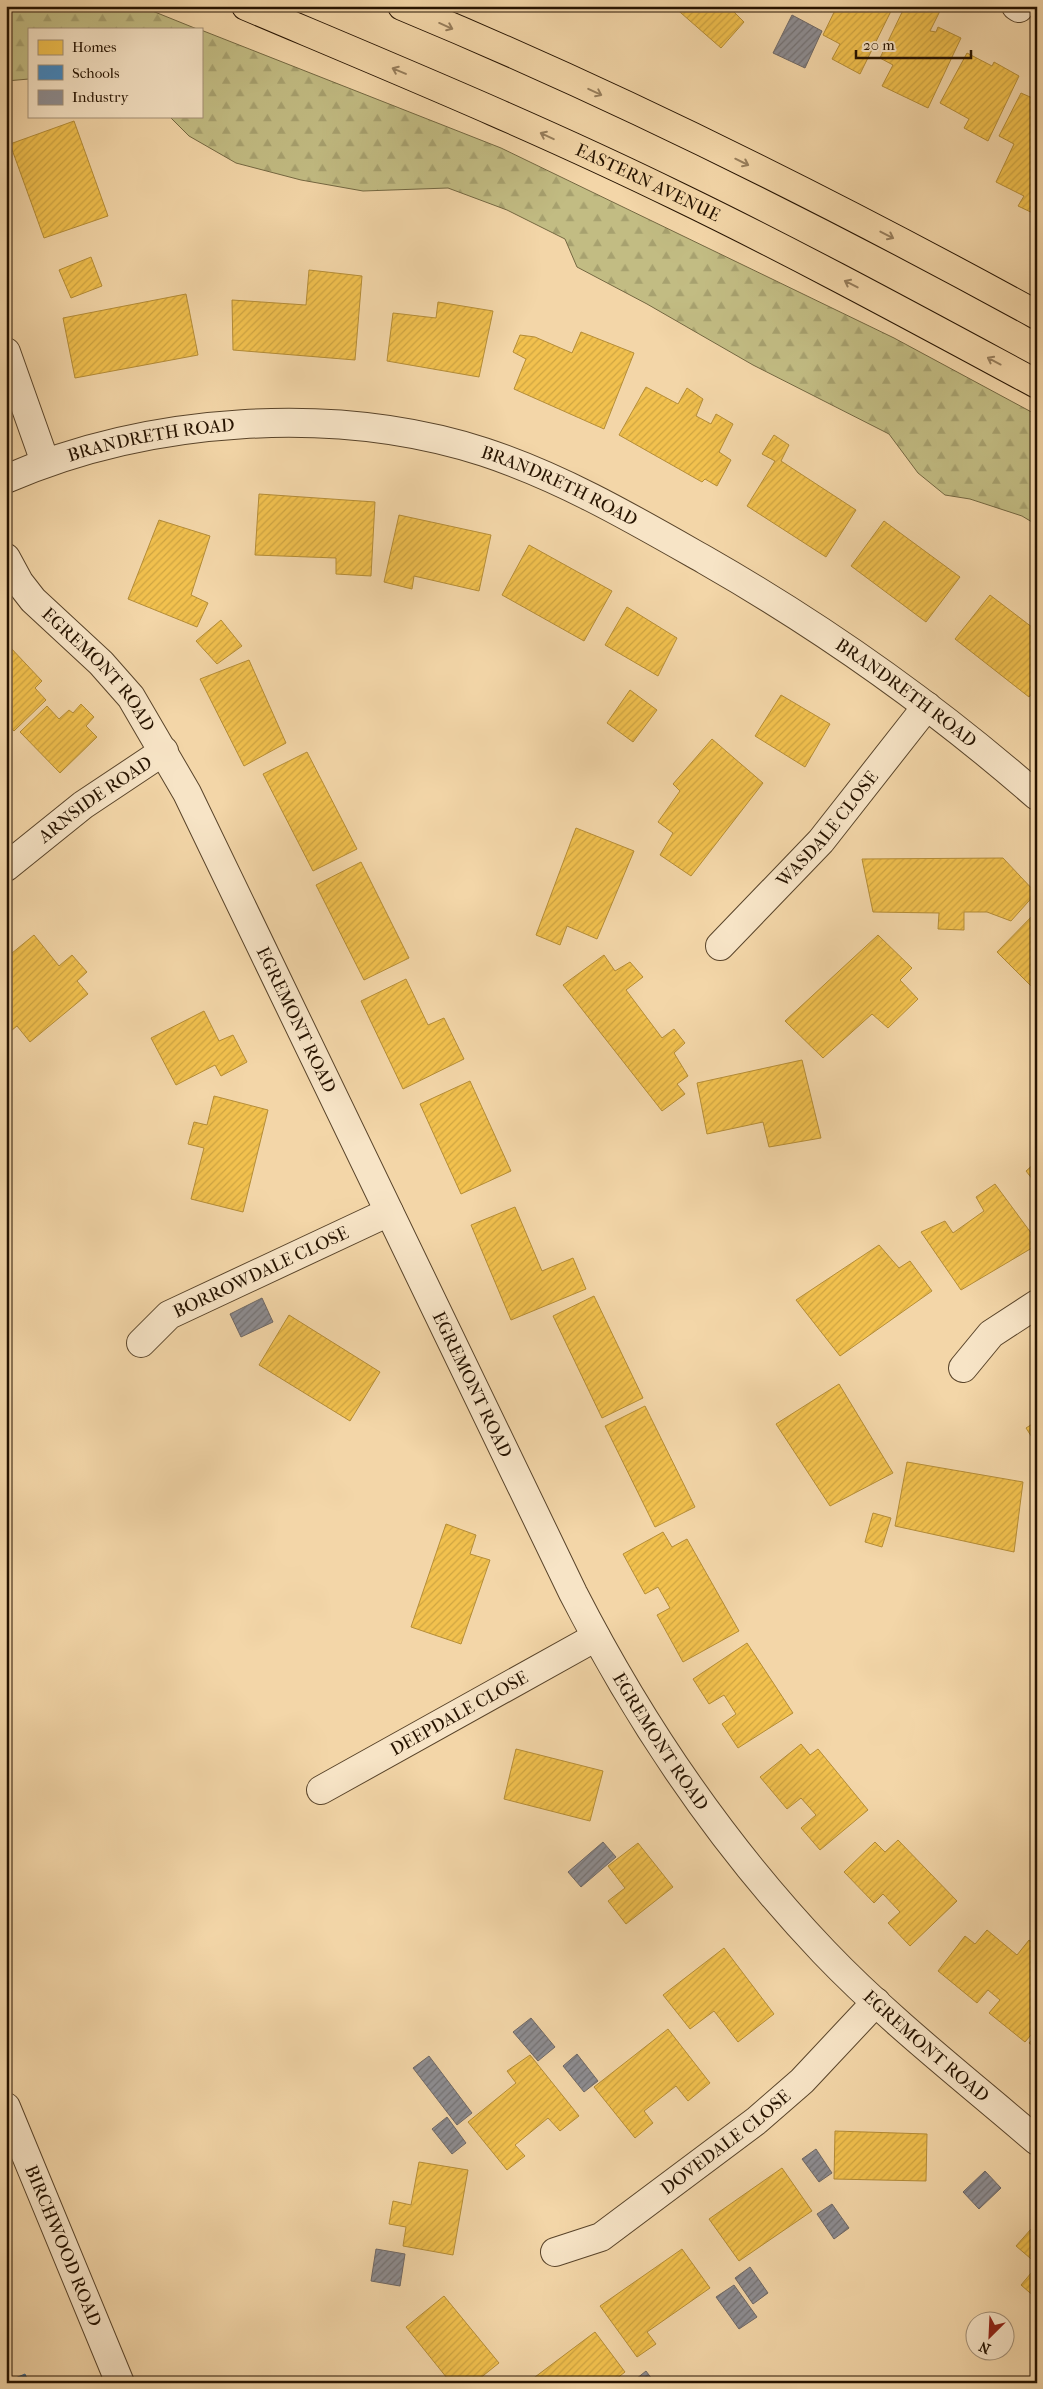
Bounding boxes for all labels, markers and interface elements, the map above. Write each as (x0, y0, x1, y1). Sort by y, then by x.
one-way arrow (438, 21, 453, 31)
legend (28, 28, 202, 118)
scale bar (856, 28, 970, 60)
text: 20 m (863, 36, 895, 54)
text: Homes (72, 38, 117, 56)
text: Schools (72, 64, 120, 82)
one-way arrow (392, 65, 407, 75)
text: Industry (72, 88, 129, 106)
one-way arrow (587, 88, 602, 98)
one-way arrow (540, 131, 555, 141)
street label: EASTERN AVENUE (572, 140, 723, 226)
one-way arrow (734, 157, 749, 167)
one-way arrow (879, 231, 894, 240)
one-way arrow (844, 279, 859, 288)
one-way arrow (987, 356, 1002, 365)
street label: BRANDRETH ROAD (65, 415, 235, 466)
street label: BRANDRETH ROAD (478, 442, 641, 531)
street label: EGREMONT ROAD (37, 604, 159, 735)
street label: BRANDRETH ROAD (832, 634, 981, 752)
street label: ARNSIDE ROAD (34, 752, 156, 848)
street label: WASDALE CLOSE (772, 767, 883, 892)
street label: EGREMONT ROAD (252, 943, 340, 1096)
street label: BORROWDALE CLOSE (170, 1222, 352, 1322)
street label: EGREMONT ROAD (428, 1308, 516, 1461)
street label: DEEPDALE CLOSE (387, 1667, 532, 1760)
street label: EGREMONT ROAD (608, 1669, 712, 1815)
street label: EGREMONT ROAD (859, 1986, 993, 2107)
street label: DOVEDALE CLOSE (657, 2086, 795, 2199)
street label: BIRCHWOOD ROAD (20, 2162, 105, 2330)
north arrow (966, 2312, 1016, 2362)
text: N (976, 2337, 993, 2357)

